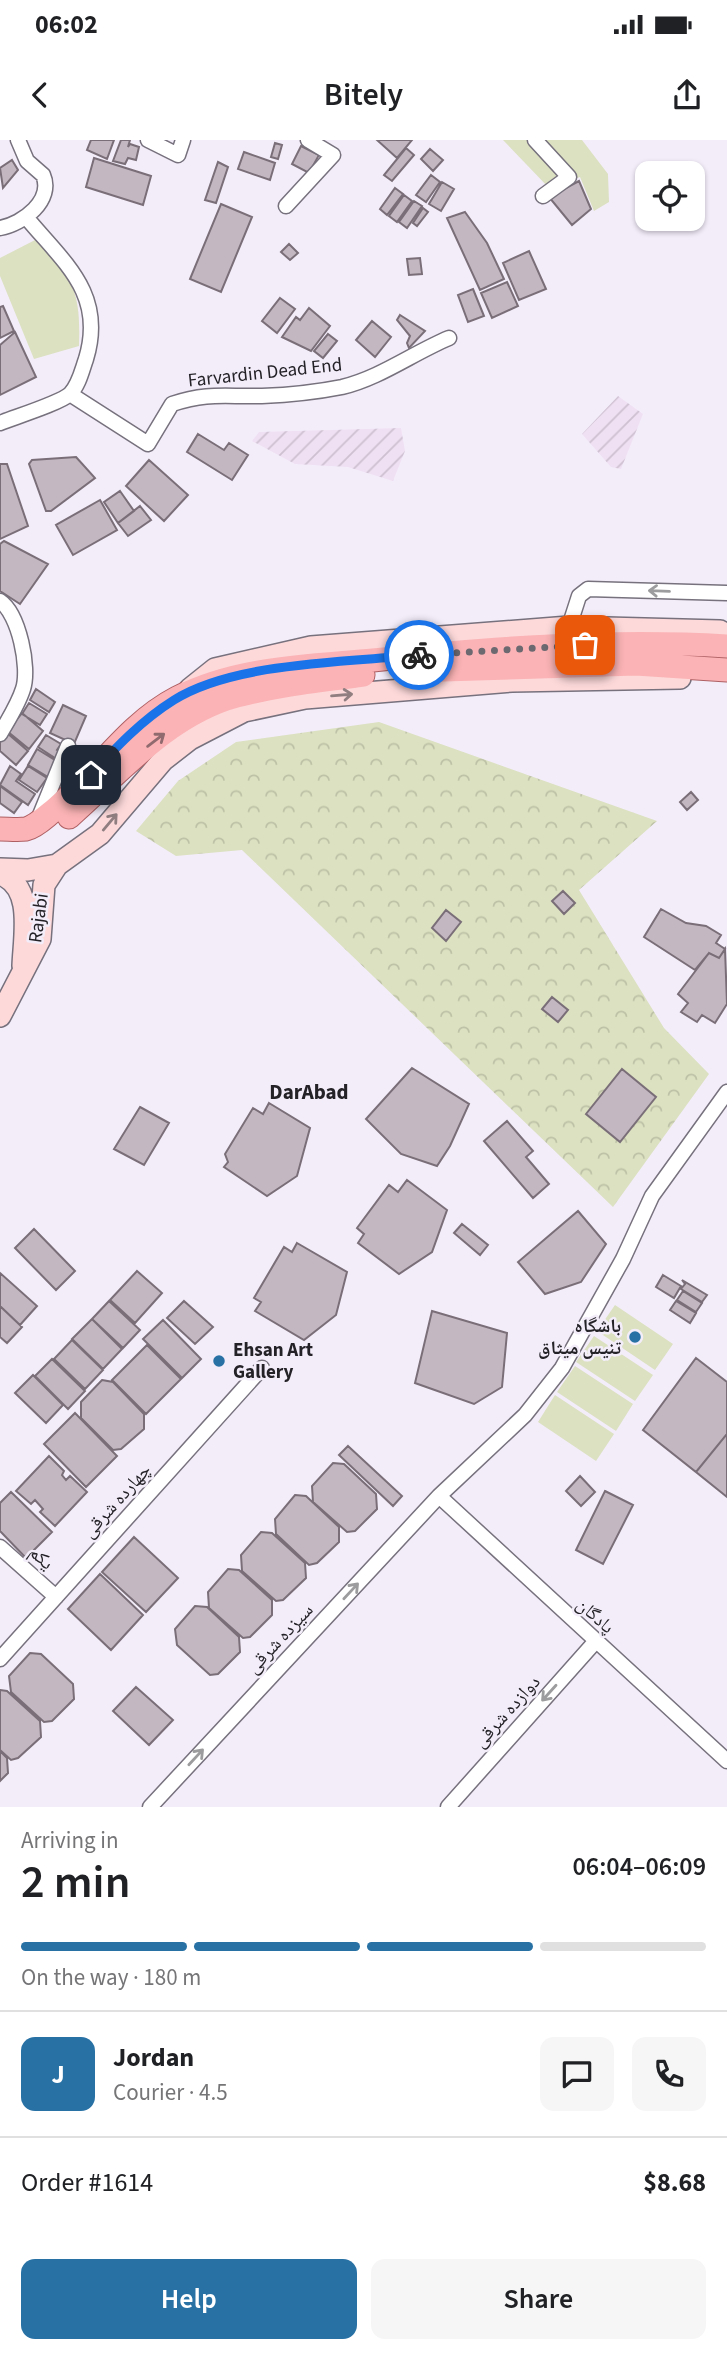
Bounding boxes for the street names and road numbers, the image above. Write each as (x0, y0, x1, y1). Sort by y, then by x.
street label: Farvardin Dead End (187, 351, 343, 395)
street label: Rajabi (22, 891, 56, 945)
street label: چهارده شرقی (76, 1458, 158, 1544)
street label: یکم (23, 1540, 59, 1577)
street label: پادگان (570, 1592, 620, 1640)
street label: سیزده شرقی (240, 1598, 320, 1680)
street label: دوازده شرقی (467, 1670, 547, 1754)

